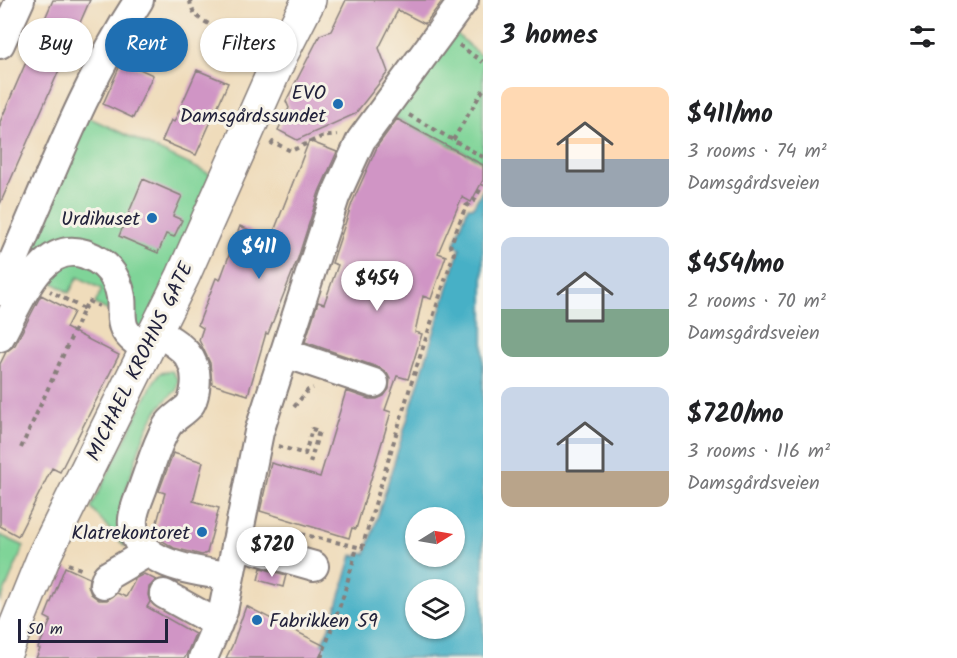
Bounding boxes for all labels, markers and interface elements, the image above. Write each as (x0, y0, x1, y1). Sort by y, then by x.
text: 3 homes (501, 15, 598, 57)
chip: Buy (18, 18, 93, 72)
chip: Rent (105, 18, 188, 72)
chip: Filters (200, 18, 297, 72)
icon: filters (906, 20, 939, 53)
place label: EVO Damsgårdssundet (180, 78, 326, 133)
text: $411/mo (687, 94, 773, 136)
marker: EVO Damsgårdssundet (331, 97, 345, 111)
icon: home (549, 111, 621, 183)
text: 3 rooms · 74 m² (687, 136, 827, 168)
text: Damsgårdsveien (687, 168, 820, 200)
place label: Urdihuset (61, 204, 140, 236)
marker: Urdihuset (145, 211, 159, 225)
pin: $411 (223, 229, 295, 280)
text: $411 (242, 232, 276, 264)
text: $454/mo (687, 244, 784, 286)
street label: MICHAEL KROHNS GATE (79, 256, 204, 467)
pin: $454 (341, 261, 413, 312)
icon: home (549, 261, 621, 333)
text: $454 (355, 264, 399, 296)
text: 2 rooms · 70 m² (687, 286, 826, 318)
text: Damsgårdsveien (687, 318, 820, 350)
text: $720/mo (687, 394, 784, 436)
icon: home (549, 411, 621, 483)
text: 3 rooms · 116 m² (687, 436, 830, 468)
text: Damsgårdsveien (687, 468, 820, 500)
north arrow (405, 507, 465, 567)
map controls (405, 507, 465, 639)
place label: Klatrekontoret (71, 518, 190, 550)
marker: Klatrekontoret (195, 525, 209, 539)
pin: $720 (236, 527, 308, 578)
text: $720 (250, 530, 294, 562)
button: layers (405, 579, 465, 639)
place label: Fabrikken 59 (269, 606, 378, 638)
marker: Fabrikken 59 (250, 613, 264, 627)
scale bar (18, 616, 168, 644)
text: 50 m (27, 617, 63, 642)

